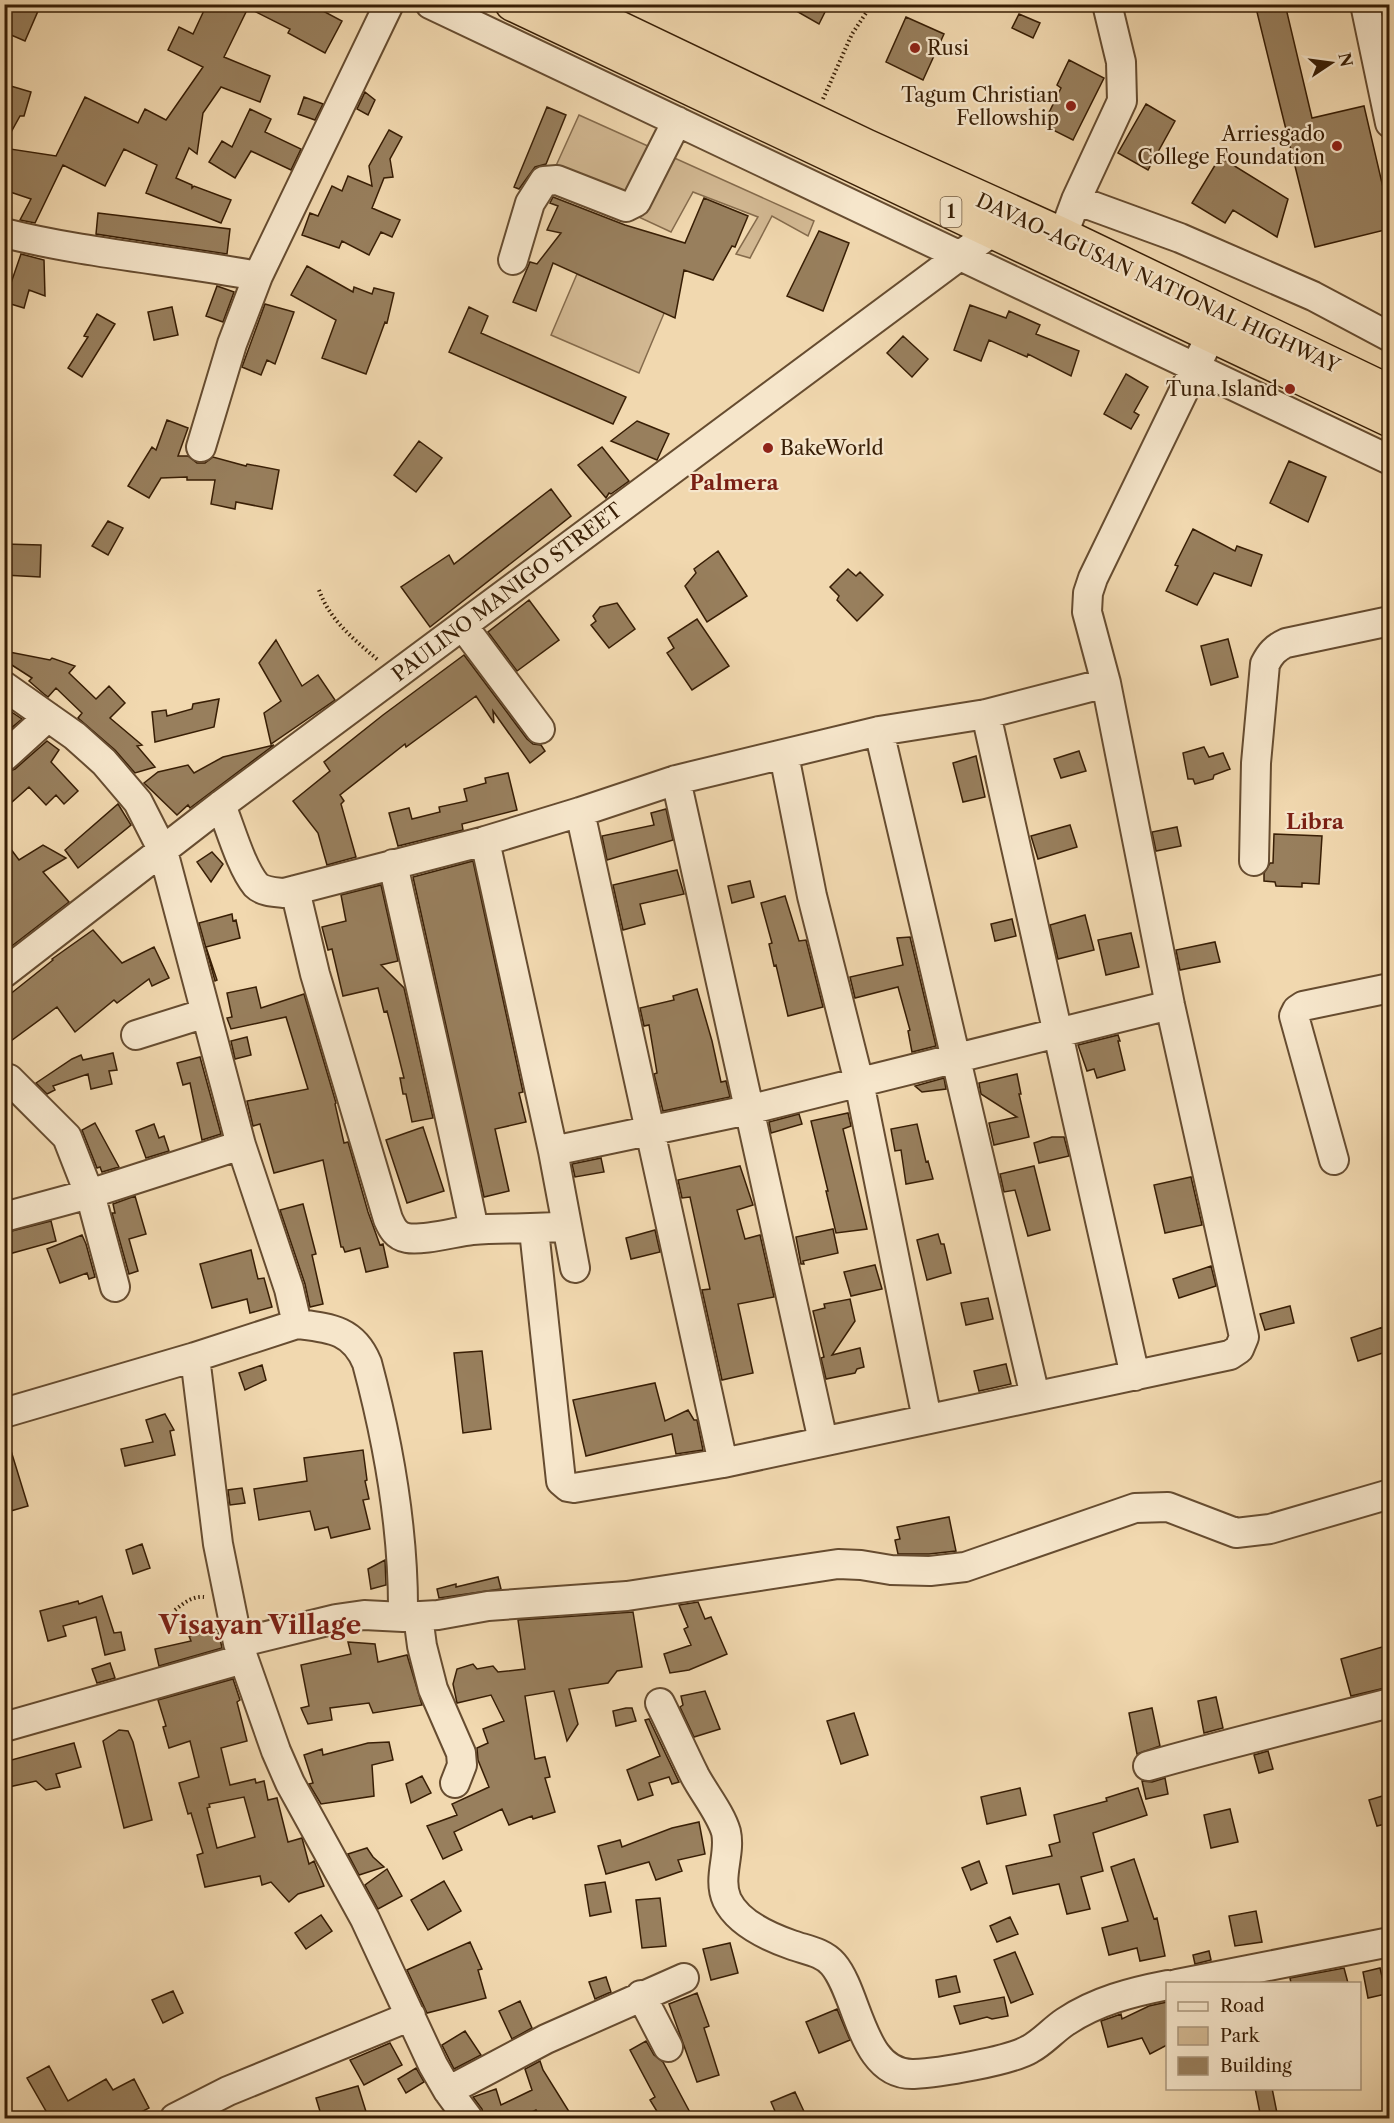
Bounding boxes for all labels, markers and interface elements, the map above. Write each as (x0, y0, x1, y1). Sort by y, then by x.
north arrow (1301, 33, 1361, 93)
place label: Rusi (927, 36, 969, 60)
marker: Rusi (908, 41, 922, 55)
text: N (1334, 51, 1357, 69)
place label: Tagum Christian Fellowship (901, 83, 1059, 130)
marker: Tagum Christian Fellowship (1064, 99, 1078, 113)
place label: Arriesgado College Foundation (1137, 122, 1325, 169)
marker: Arriesgado College Foundation (1330, 139, 1344, 153)
street label: DAVAO-AGUSAN NATIONAL HIGHWAY (972, 188, 1344, 378)
road number: 1 (940, 197, 962, 227)
place label: Tuna Island (1166, 377, 1278, 401)
marker: Tuna Island (1283, 382, 1297, 396)
place label: BakeWorld (780, 436, 884, 460)
marker: BakeWorld (761, 441, 775, 455)
district label: Palmera (689, 470, 779, 495)
street label: PAULINO MANIGO STREET (387, 498, 627, 686)
district label: Libra (1286, 809, 1345, 834)
district label: Visayan Village (158, 1609, 361, 1641)
legend (1166, 1982, 1361, 2090)
text: Road (1220, 1995, 1265, 2017)
text: Park (1220, 2025, 1261, 2047)
text: Building (1220, 2055, 1292, 2077)

